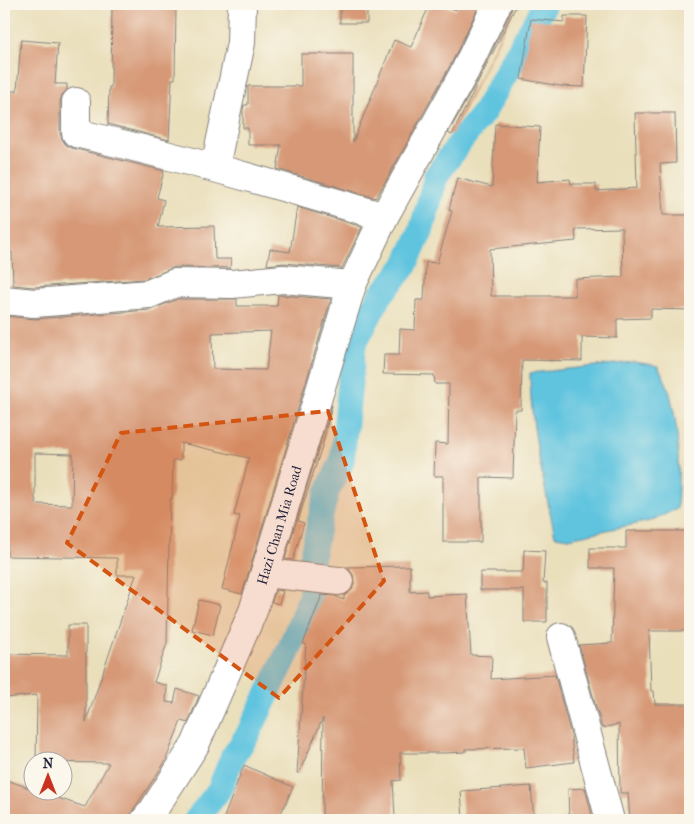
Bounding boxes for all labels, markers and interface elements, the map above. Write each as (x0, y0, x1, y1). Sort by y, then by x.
street label: Hazi Chan Mia Road (253, 463, 305, 587)
north arrow (22, 752, 72, 802)
text: N (43, 755, 54, 772)

